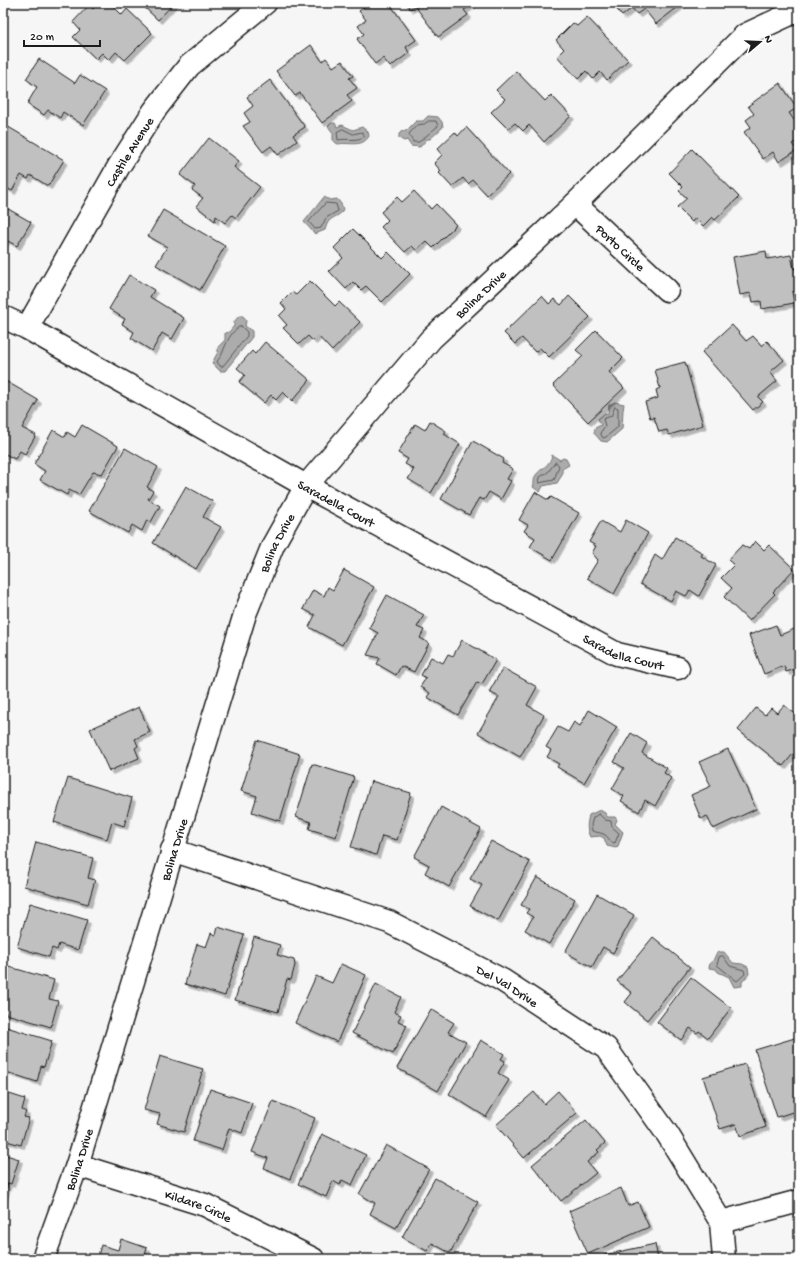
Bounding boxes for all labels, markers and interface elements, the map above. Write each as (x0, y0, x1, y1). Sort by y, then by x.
scale bar (24, 22, 100, 48)
north arrow (740, 22, 780, 62)
text: 20 m (30, 31, 55, 45)
text: N (761, 34, 774, 45)
street label: Castile Avenue (104, 115, 158, 190)
street label: Porto Circle (591, 221, 647, 276)
street label: Bolina Drive (452, 267, 510, 323)
street label: Saradella Court (294, 478, 378, 532)
street label: Bolina Drive (257, 511, 299, 576)
street label: Saradella Court (580, 632, 667, 675)
street label: Bolina Drive (159, 817, 192, 884)
street label: Del Val Drive (472, 962, 540, 1012)
street label: Bolina Drive (63, 1127, 98, 1194)
street label: Kildare Circle (162, 1188, 234, 1227)

